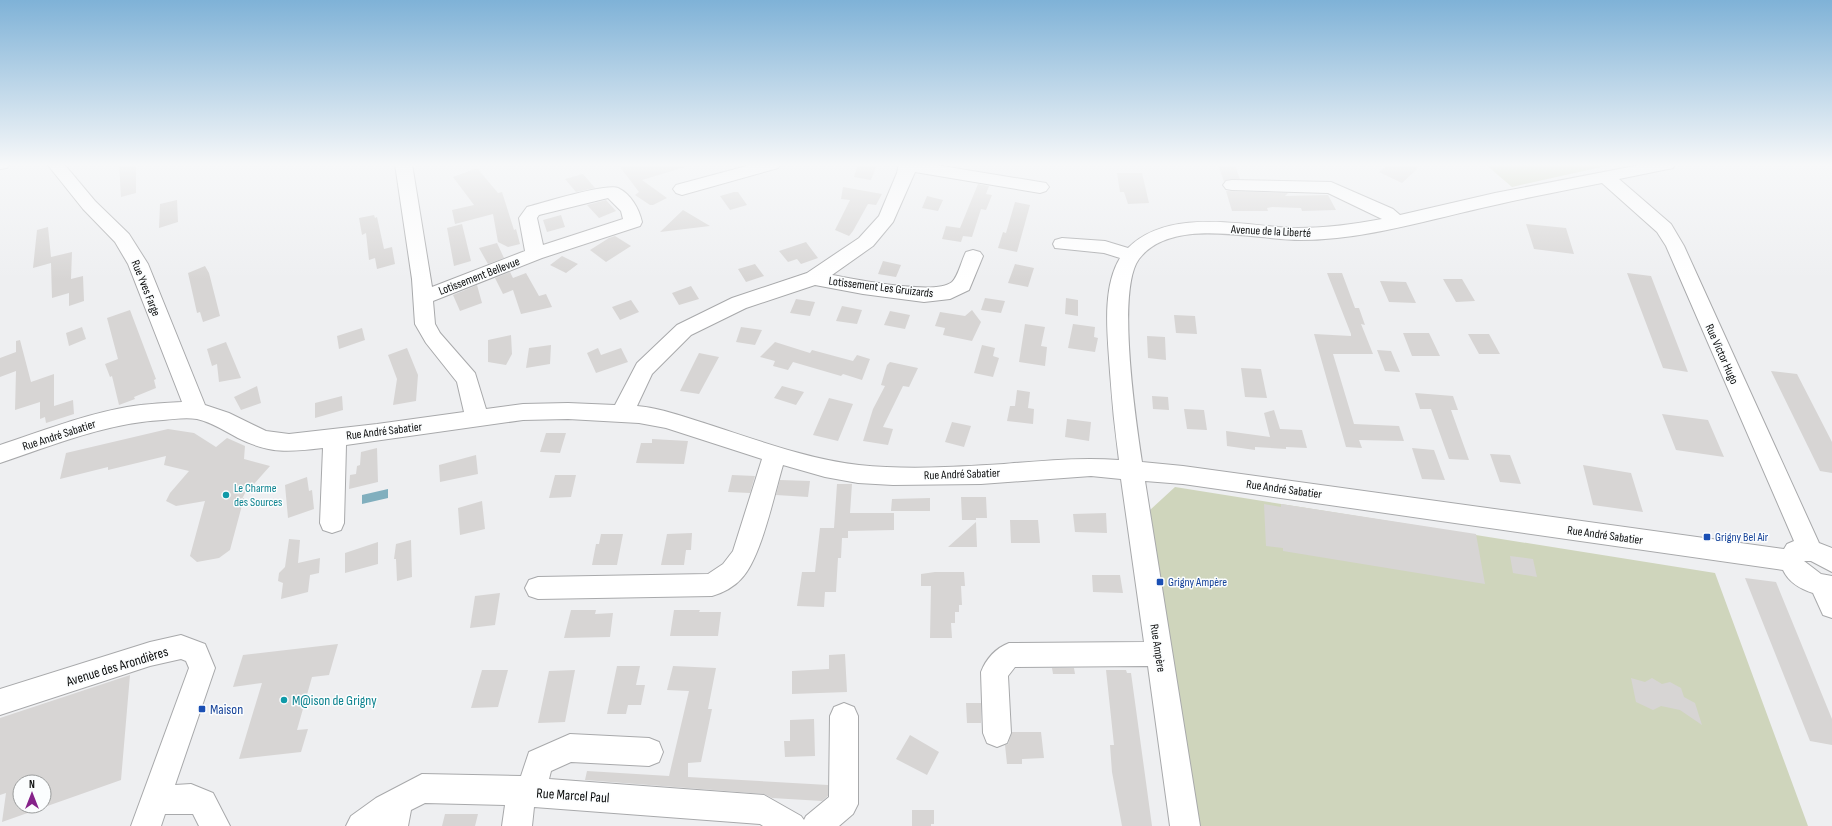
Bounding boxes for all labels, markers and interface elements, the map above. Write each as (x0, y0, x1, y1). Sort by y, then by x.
street label: Avenue de la Liberté (1230, 222, 1312, 241)
street label: Lotissement Bellevue (437, 254, 522, 299)
street label: Rue Yves Farge (127, 258, 164, 319)
street label: Lotissement Les Gruizards (828, 274, 934, 301)
street label: Rue Victor Hugo (1702, 322, 1741, 387)
street label: Rue André Sabatier (21, 416, 98, 454)
street label: Rue André Sabatier (345, 419, 423, 444)
street label: Rue André Sabatier (924, 466, 1001, 483)
street label: Rue André Sabatier (1245, 477, 1323, 502)
place label: Le Charme des Sources (234, 481, 282, 510)
marker: Le Charme des Sources (221, 490, 231, 500)
street label: Rue André Sabatier (1566, 523, 1644, 548)
place label: Grigny Bel Air (1715, 530, 1769, 545)
marker: Grigny Bel Air (1702, 532, 1712, 542)
place label: Grigny Ampère (1168, 575, 1227, 590)
marker: Grigny Ampère (1155, 577, 1165, 587)
street label: Rue Ampère (1146, 623, 1169, 673)
street label: Avenue des Arondières (63, 643, 170, 690)
place label: M@ison de Grigny (292, 692, 377, 709)
marker: M@ison de Grigny (279, 695, 289, 705)
place label: Maison (210, 701, 243, 718)
marker: Maison (197, 704, 207, 714)
north arrow (12, 774, 52, 814)
text: N (29, 778, 35, 791)
street label: Rue Marcel Paul (536, 784, 610, 807)

